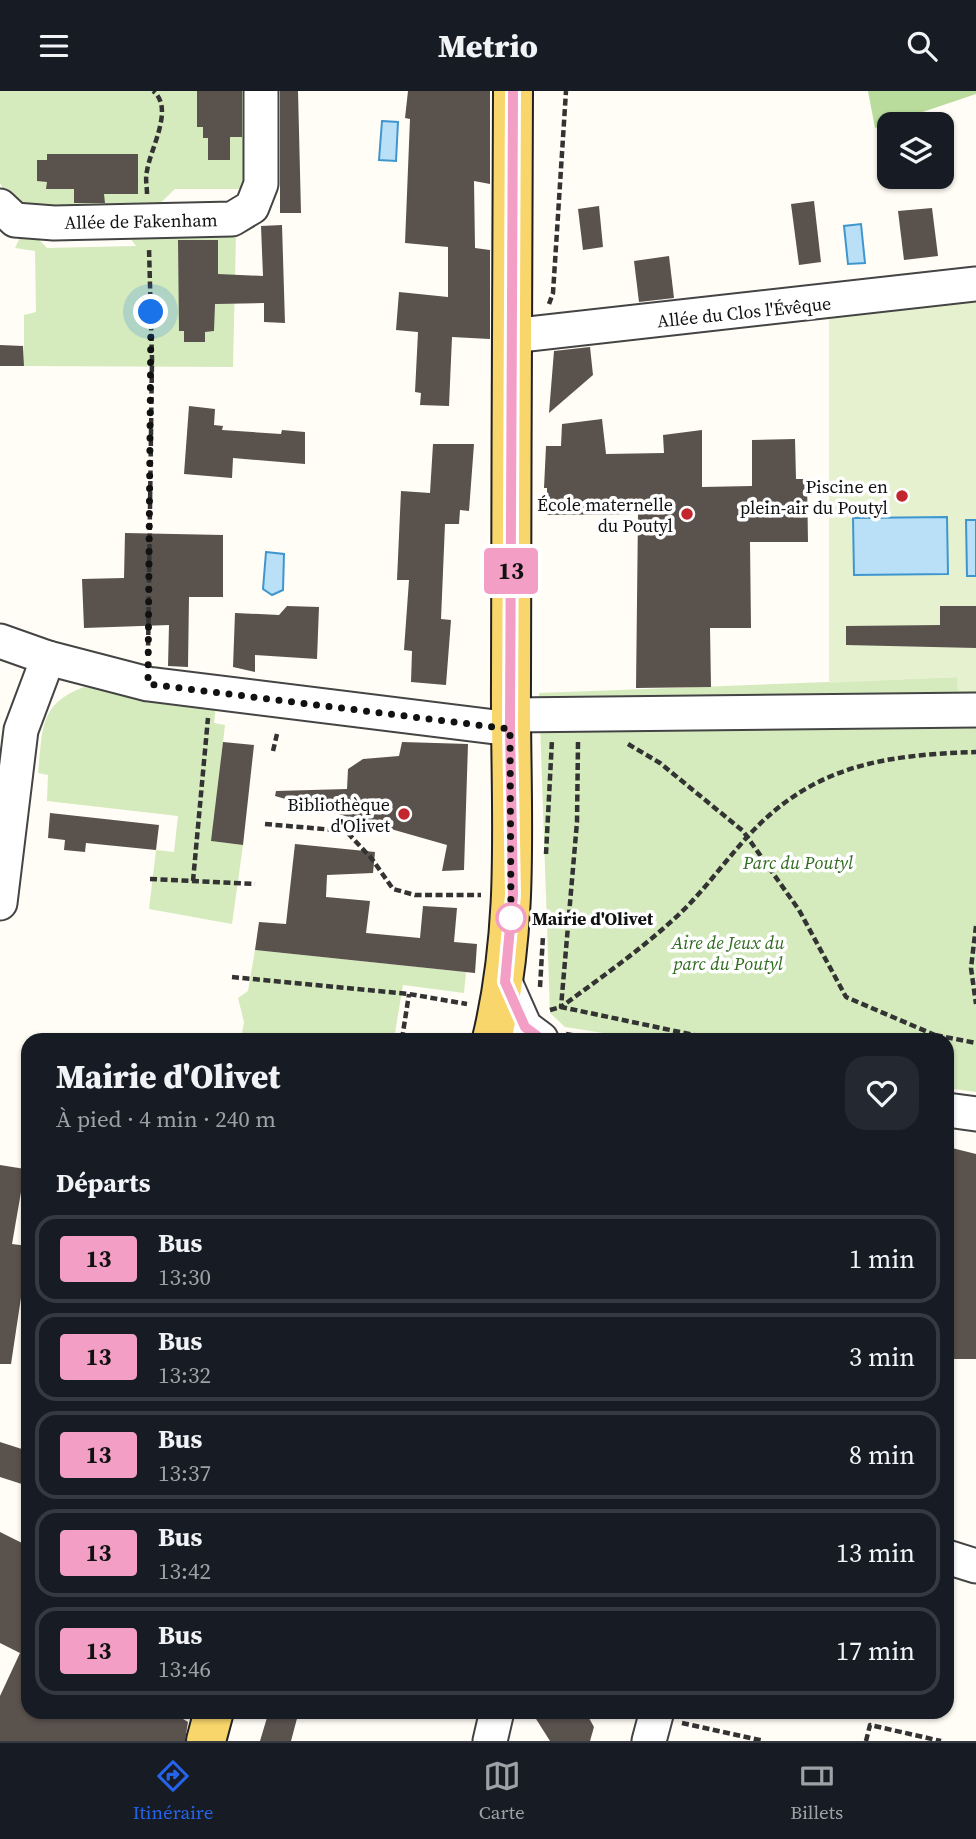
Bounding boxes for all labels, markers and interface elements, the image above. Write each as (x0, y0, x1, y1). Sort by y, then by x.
text: Metrio (438, 24, 538, 68)
icon: menu (35, 27, 73, 65)
icon: search (903, 27, 941, 65)
map controls (877, 112, 954, 189)
button: layers (877, 112, 954, 189)
street label: Allée de Fakenham (64, 207, 218, 235)
street label: Allée du Clos l'Évêque (656, 290, 832, 334)
your location (133, 294, 168, 329)
place label: Piscine en plein-air du Poutyl (740, 474, 888, 520)
marker: Piscine en plein-air du Poutyl (894, 488, 910, 504)
place label: École maternelle du Poutyl (537, 492, 673, 538)
marker: École maternelle du Poutyl (679, 506, 695, 522)
line badge: 13 (480, 548, 542, 594)
text: 13 (498, 554, 524, 587)
place label: Bibliothèque d'Olivet (287, 792, 390, 838)
marker: Bibliothèque d'Olivet (396, 806, 412, 822)
park label: Parc du Poutyl (742, 850, 853, 875)
marker: Mairie d'Olivet (496, 903, 526, 933)
place label: Mairie d'Olivet (532, 906, 654, 931)
park label: Aire de Jeux du parc du Poutyl (671, 930, 785, 976)
text: Mairie d'Olivet (56, 1054, 280, 1099)
button: heart (845, 1056, 919, 1130)
text: À pied · 4 min · 240 m (56, 1103, 276, 1135)
text: Départs (56, 1165, 151, 1201)
text: Bus (158, 1225, 202, 1261)
text: 1 min (849, 1241, 915, 1277)
text: 13 (85, 1242, 112, 1275)
text: 13:30 (158, 1261, 211, 1293)
text: Bus (158, 1323, 202, 1359)
text: 3 min (849, 1339, 915, 1375)
text: 13 (85, 1340, 112, 1373)
text: 13:32 (158, 1359, 211, 1391)
text: Bus (158, 1421, 202, 1457)
text: 8 min (849, 1437, 915, 1473)
text: 13 (85, 1438, 112, 1471)
text: 13:37 (158, 1457, 211, 1489)
text: Bus (158, 1519, 202, 1555)
text: 13 min (836, 1535, 915, 1571)
text: 13 (85, 1536, 112, 1569)
text: 13:42 (158, 1555, 211, 1587)
text: Bus (158, 1617, 202, 1653)
text: 17 min (836, 1633, 915, 1669)
text: 13 (85, 1634, 112, 1667)
text: 13:46 (158, 1653, 211, 1685)
tab: Itinéraire (133, 1757, 213, 1825)
tab: Carte (479, 1757, 525, 1825)
tab: Billets (790, 1757, 843, 1825)

